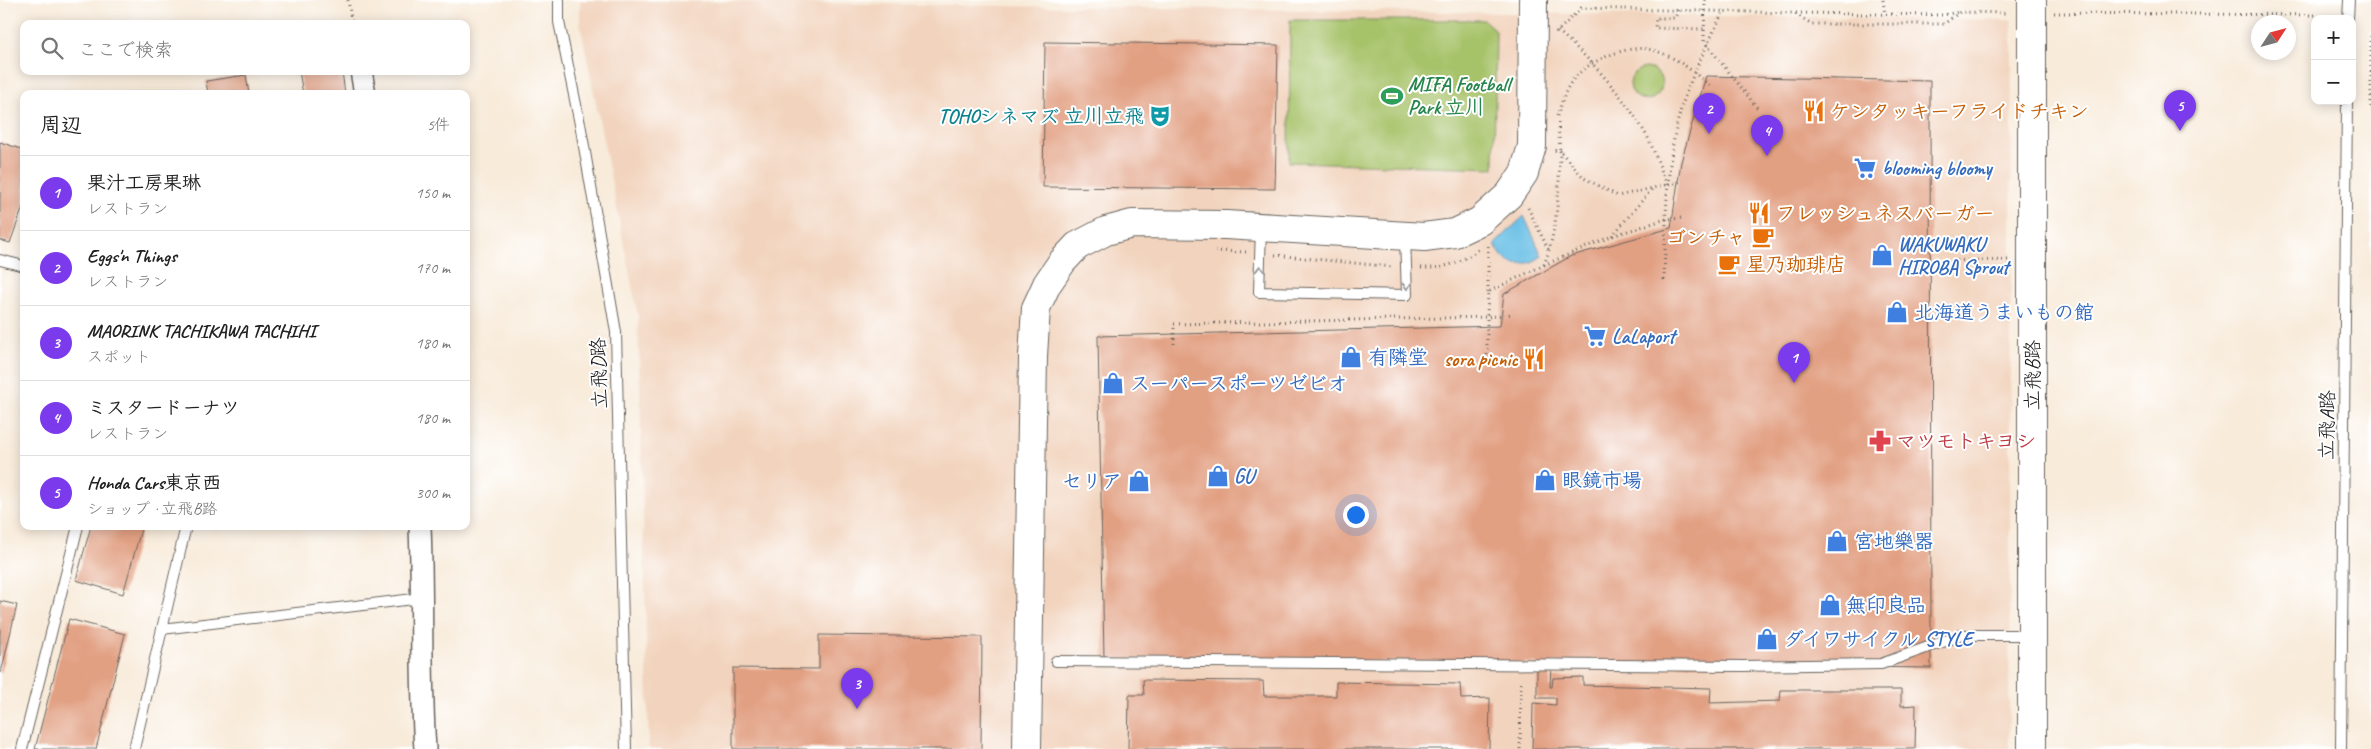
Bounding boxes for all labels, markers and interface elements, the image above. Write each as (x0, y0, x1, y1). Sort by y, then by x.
north arrow (2251, 15, 2296, 60)
map controls (2311, 15, 2356, 105)
button: + (2311, 15, 2356, 60)
search box (20, 20, 470, 75)
icon: search (38, 34, 66, 62)
text: ここで検索 (78, 38, 173, 62)
button: − (2311, 60, 2356, 105)
place label: MIFA Football Park 立川 (1408, 72, 1514, 120)
sports icon: MIFA Football Park 立川 (1379, 83, 1405, 109)
pin: 5 (2164, 90, 2196, 131)
pin: 2 (1693, 93, 1725, 134)
restaurant icon: ケンタッキーフライドチキン (1801, 98, 1827, 124)
place label: ケンタッキーフライドチキン (1830, 99, 2089, 124)
theatre icon: TOHOシネマズ 立川立飛 (1147, 103, 1173, 129)
place label: TOHOシネマズ 立川立飛 (938, 104, 1144, 129)
text: 周辺 (40, 112, 82, 138)
text: 5件 (427, 115, 450, 135)
pin: 4 (1751, 115, 1783, 156)
supermarket icon: blooming bloomy (1852, 155, 1878, 181)
place label: blooming bloomy (1882, 156, 1994, 181)
text: 果汁工房果琳 (87, 171, 201, 195)
text: 1 (52, 183, 60, 203)
text: 150 m (416, 183, 450, 203)
text: レストラン (87, 199, 168, 219)
restaurant icon: フレッシュネスバーガー (1746, 200, 1772, 226)
place label: フレッシュネスバーガー (1776, 201, 1994, 226)
cafe icon: ゴンチャ (1750, 224, 1776, 250)
place label: ゴンチャ (1666, 225, 1746, 250)
place label: WAKUWAKU HIROBA Sprout (1898, 232, 2012, 280)
shop icon: WAKUWAKU HIROBA Sprout (1869, 242, 1895, 268)
text: Eggs'n Things (87, 244, 177, 268)
cafe icon: 星乃珈琲店 (1716, 251, 1742, 277)
place label: 星乃珈琲店 (1746, 252, 1846, 277)
text: 2 (52, 258, 60, 278)
text: 170 m (416, 258, 450, 278)
one-way arrow (1254, 264, 1265, 272)
text: レストラン (87, 272, 168, 292)
one-way arrow (1401, 282, 1412, 290)
shop icon: 北海道うまいもの館 (1884, 299, 1910, 325)
place label: 北海道うまいもの館 (1914, 300, 2094, 325)
text: MAORINK TACHIKAWA TACHIHI (87, 319, 316, 343)
supermarket icon: LaLaport (1582, 323, 1608, 349)
place label: LaLaport (1612, 324, 1678, 349)
text: 3 (52, 333, 60, 353)
text: 180 m (416, 333, 450, 353)
street label: 立飛D路 (585, 337, 613, 409)
street label: 立飛B路 (2020, 340, 2045, 410)
pin: 1 (1778, 342, 1810, 383)
shop icon: 有隣堂 (1338, 344, 1364, 370)
place label: 有隣堂 (1368, 345, 1428, 370)
restaurant icon: sora picnic (1521, 346, 1547, 372)
text: スポット (87, 347, 151, 367)
place label: sora picnic (1444, 347, 1519, 372)
shop icon: スーパースポーツゼビオ (1100, 370, 1126, 396)
place label: スーパースポーツゼビオ (1130, 371, 1348, 396)
street label: 立飛A路 (2314, 390, 2340, 460)
text: ミスタードーナツ (87, 396, 239, 420)
text: 4 (52, 408, 60, 428)
text: 180 m (416, 408, 450, 428)
text: レストラン (87, 424, 168, 444)
pharmacy icon: マツモトキヨシ (1867, 428, 1893, 454)
place label: マツモトキヨシ (1896, 429, 2036, 454)
shop icon: GU (1205, 463, 1231, 489)
place label: GU (1234, 464, 1258, 489)
shop icon: 眼鏡市場 (1532, 467, 1558, 493)
shop icon: セリア (1126, 468, 1152, 494)
place label: 眼鏡市場 (1562, 468, 1642, 493)
place label: セリア (1062, 469, 1122, 494)
text: Honda Cars東京西 (87, 471, 221, 495)
text: 5 (53, 483, 59, 503)
text: 300 m (416, 483, 450, 503)
text: ショップ · 立飛B路 (87, 499, 217, 519)
your location (1343, 502, 1369, 528)
shop icon: 宮地樂器 (1824, 528, 1850, 554)
place label: 宮地樂器 (1854, 529, 1934, 554)
shop icon: 無印良品 (1817, 592, 1843, 618)
place label: 無印良品 (1846, 593, 1926, 618)
shop icon: ダイワサイクル STYLE (1754, 626, 1780, 652)
place label: ダイワサイクル STYLE (1784, 627, 1976, 652)
pin: 3 (841, 668, 873, 709)

